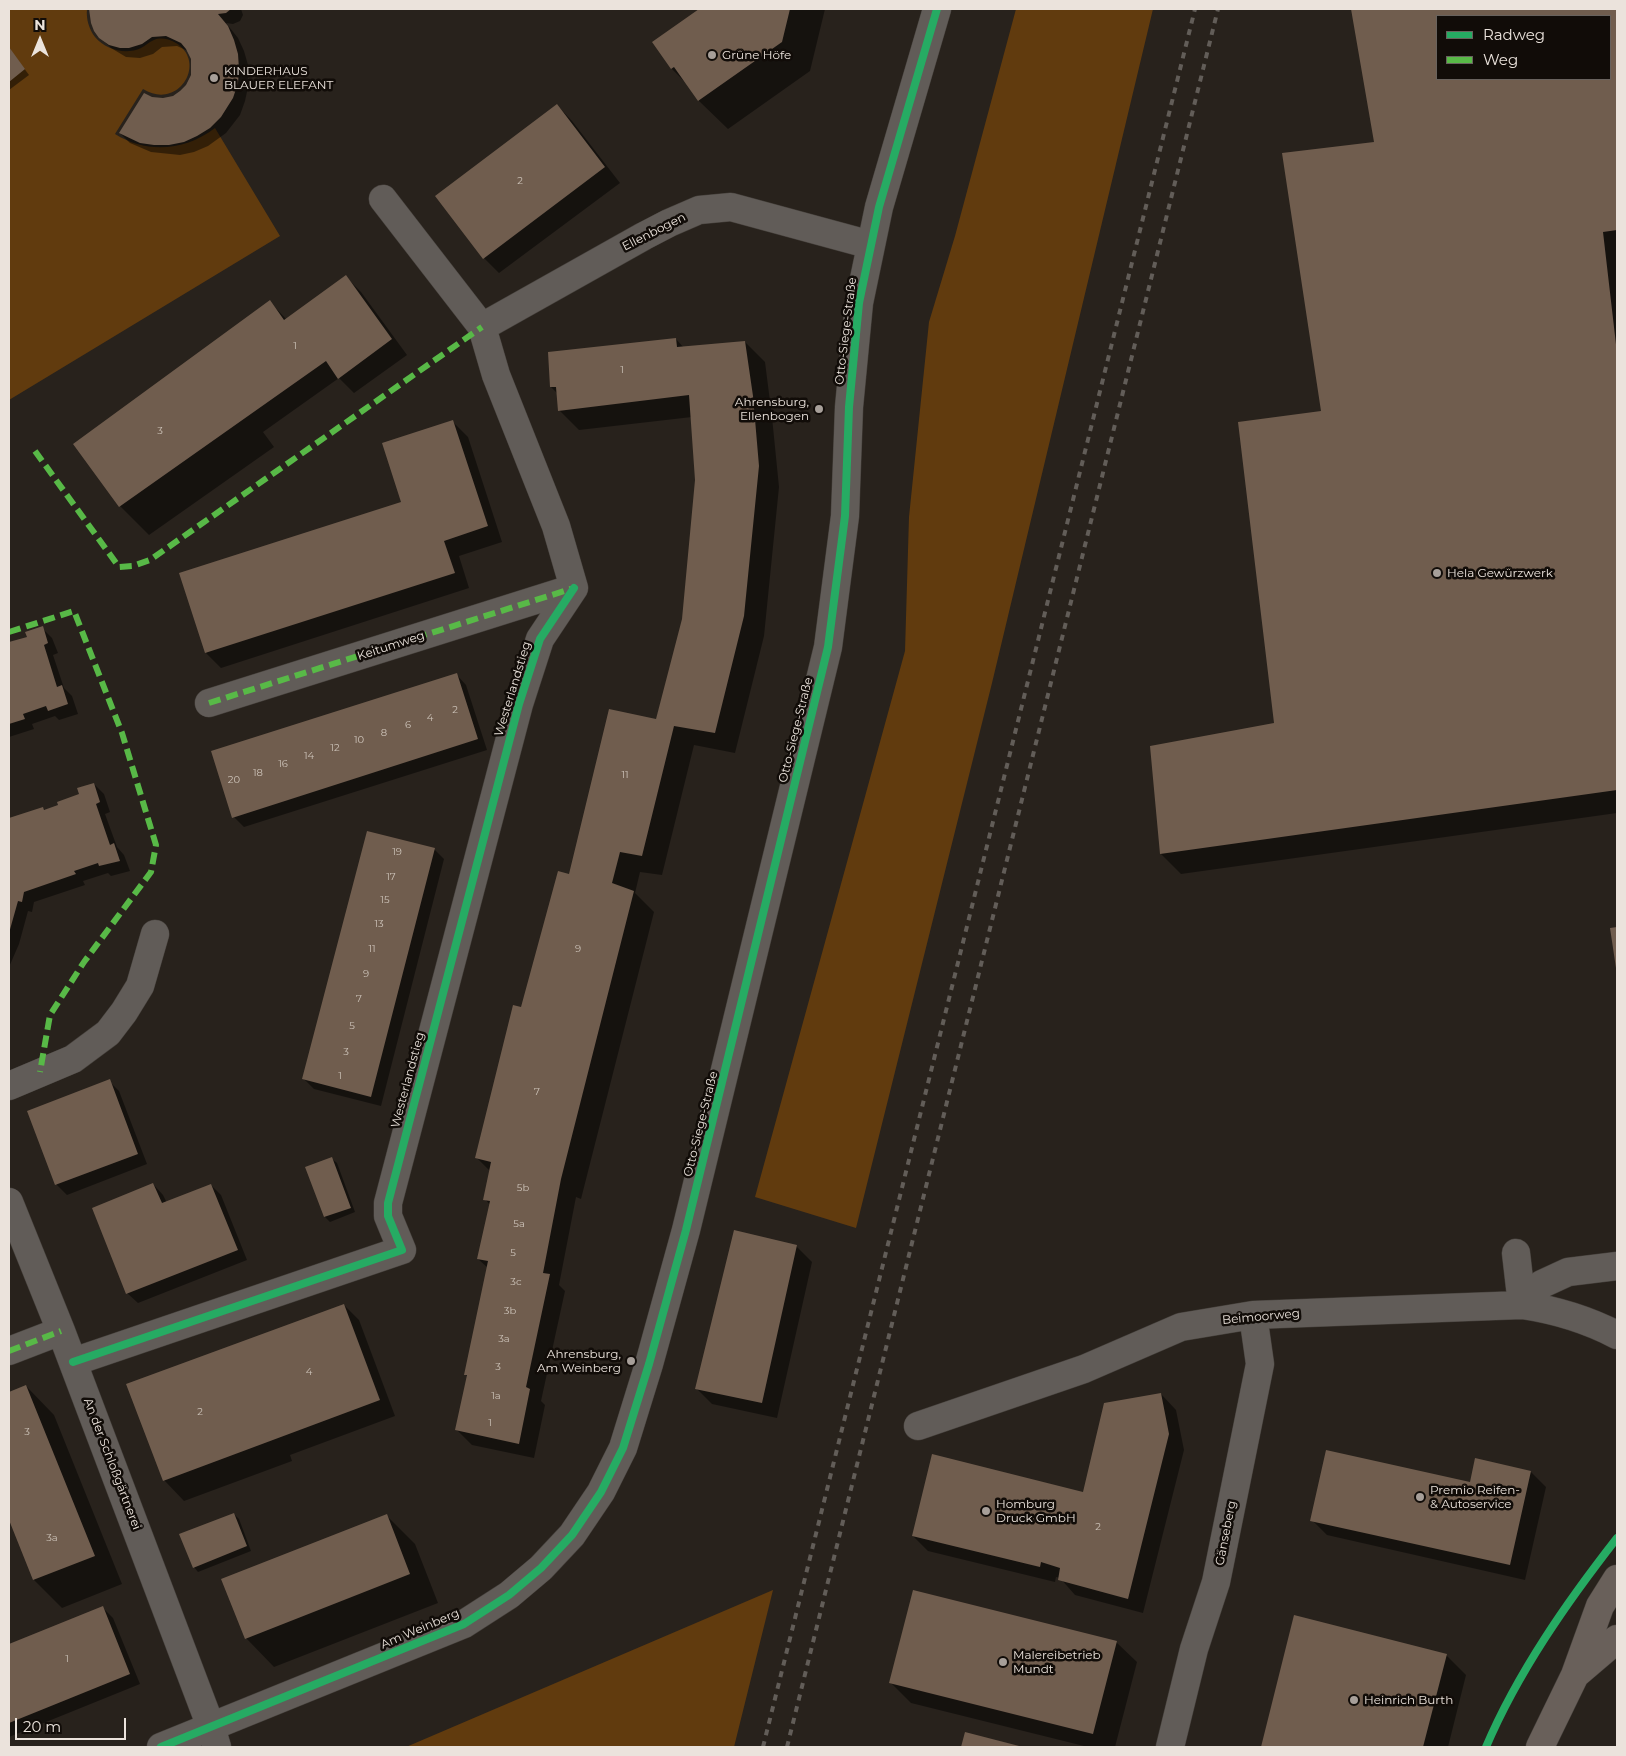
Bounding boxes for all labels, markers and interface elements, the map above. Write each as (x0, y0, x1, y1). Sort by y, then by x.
north arrow (15, 15, 65, 65)
legend (1436, 15, 1611, 80)
text: N (34, 16, 46, 34)
text: Radweg (1483, 25, 1545, 44)
place label: Grüne Höfe (722, 48, 791, 62)
marker: Grüne Höfe (706, 49, 718, 61)
text: Weg (1483, 50, 1518, 69)
place label: KINDERHAUS BLAUER ELEFANT (224, 64, 333, 92)
marker: KINDERHAUS BLAUER ELEFANT (208, 72, 220, 84)
house number: 2 (517, 175, 523, 187)
street label: Ellenbogen (620, 210, 688, 254)
street label: Otto-Siege-Straße (832, 276, 860, 386)
house number: 1 (293, 340, 297, 352)
house number: 1 (620, 364, 624, 376)
place label: Ahrensburg, Ellenbogen (735, 395, 809, 423)
marker: Ahrensburg, Ellenbogen (813, 403, 825, 415)
house number: 3 (157, 425, 163, 437)
place label: Hela Gewürzwerk (1447, 566, 1553, 580)
marker: Hela Gewürzwerk (1431, 567, 1443, 579)
street label: Keitumweg (355, 628, 427, 664)
street label: Westerlandstieg (492, 640, 534, 738)
street label: Otto-Siege-Straße (776, 676, 816, 784)
house number: 2 (452, 704, 458, 716)
house number: 4 (427, 712, 433, 724)
house number: 6 (405, 719, 411, 731)
house number: 8 (381, 727, 387, 739)
house number: 10 (354, 734, 364, 746)
house number: 12 (330, 742, 340, 754)
house number: 14 (304, 750, 314, 762)
house number: 16 (278, 758, 288, 770)
house number: 18 (253, 767, 263, 779)
house number: 11 (621, 769, 629, 781)
house number: 20 (228, 774, 240, 786)
house number: 19 (392, 846, 402, 858)
house number: 17 (386, 871, 396, 883)
house number: 15 (380, 894, 390, 906)
house number: 13 (374, 918, 384, 930)
house number: 11 (368, 943, 376, 955)
house number: 9 (575, 943, 581, 955)
house number: 9 (363, 968, 369, 980)
house number: 7 (356, 993, 362, 1005)
house number: 5 (349, 1020, 355, 1032)
street label: Westerlandstieg (388, 1031, 428, 1129)
house number: 3 (343, 1046, 349, 1058)
house number: 1 (338, 1070, 342, 1082)
street label: Otto-Siege-Straße (681, 1070, 721, 1178)
house number: 7 (534, 1086, 540, 1098)
house number: 5b (517, 1182, 529, 1194)
house number: 5a (513, 1218, 525, 1230)
house number: 5 (510, 1247, 516, 1259)
house number: 3c (510, 1276, 522, 1288)
house number: 3b (504, 1305, 516, 1317)
street label: Beimoorweg (1221, 1306, 1301, 1328)
house number: 3a (498, 1333, 510, 1345)
place label: Ahrensburg, Am Weinberg (537, 1347, 621, 1375)
marker: Ahrensburg, Am Weinberg (625, 1355, 637, 1367)
house number: 3 (495, 1361, 501, 1373)
house number: 4 (306, 1366, 312, 1378)
house number: 1a (491, 1390, 501, 1402)
street label: An der Schloßgärtnerei (80, 1396, 144, 1532)
house number: 2 (197, 1406, 203, 1418)
house number: 1 (488, 1417, 492, 1429)
house number: 3 (24, 1426, 30, 1438)
place label: Premio Reifen- & Autoservice (1430, 1483, 1520, 1511)
marker: Premio Reifen- & Autoservice (1414, 1491, 1426, 1503)
place label: Homburg Druck GmbH (996, 1497, 1076, 1525)
street label: Gänseberg (1213, 1499, 1239, 1567)
marker: Homburg Druck GmbH (980, 1505, 992, 1517)
house number: 2 (1095, 1521, 1101, 1533)
house number: 3a (46, 1532, 58, 1544)
street label: Am Weinberg (379, 1606, 461, 1652)
place label: Malereibetrieb Mundt (1013, 1648, 1101, 1676)
house number: 1 (65, 1653, 69, 1665)
marker: Malereibetrieb Mundt (997, 1656, 1009, 1668)
place label: Heinrich Burth (1364, 1693, 1453, 1707)
marker: Heinrich Burth (1348, 1694, 1360, 1706)
scale bar (18, 1708, 129, 1740)
text: 20 m (23, 1717, 61, 1736)

